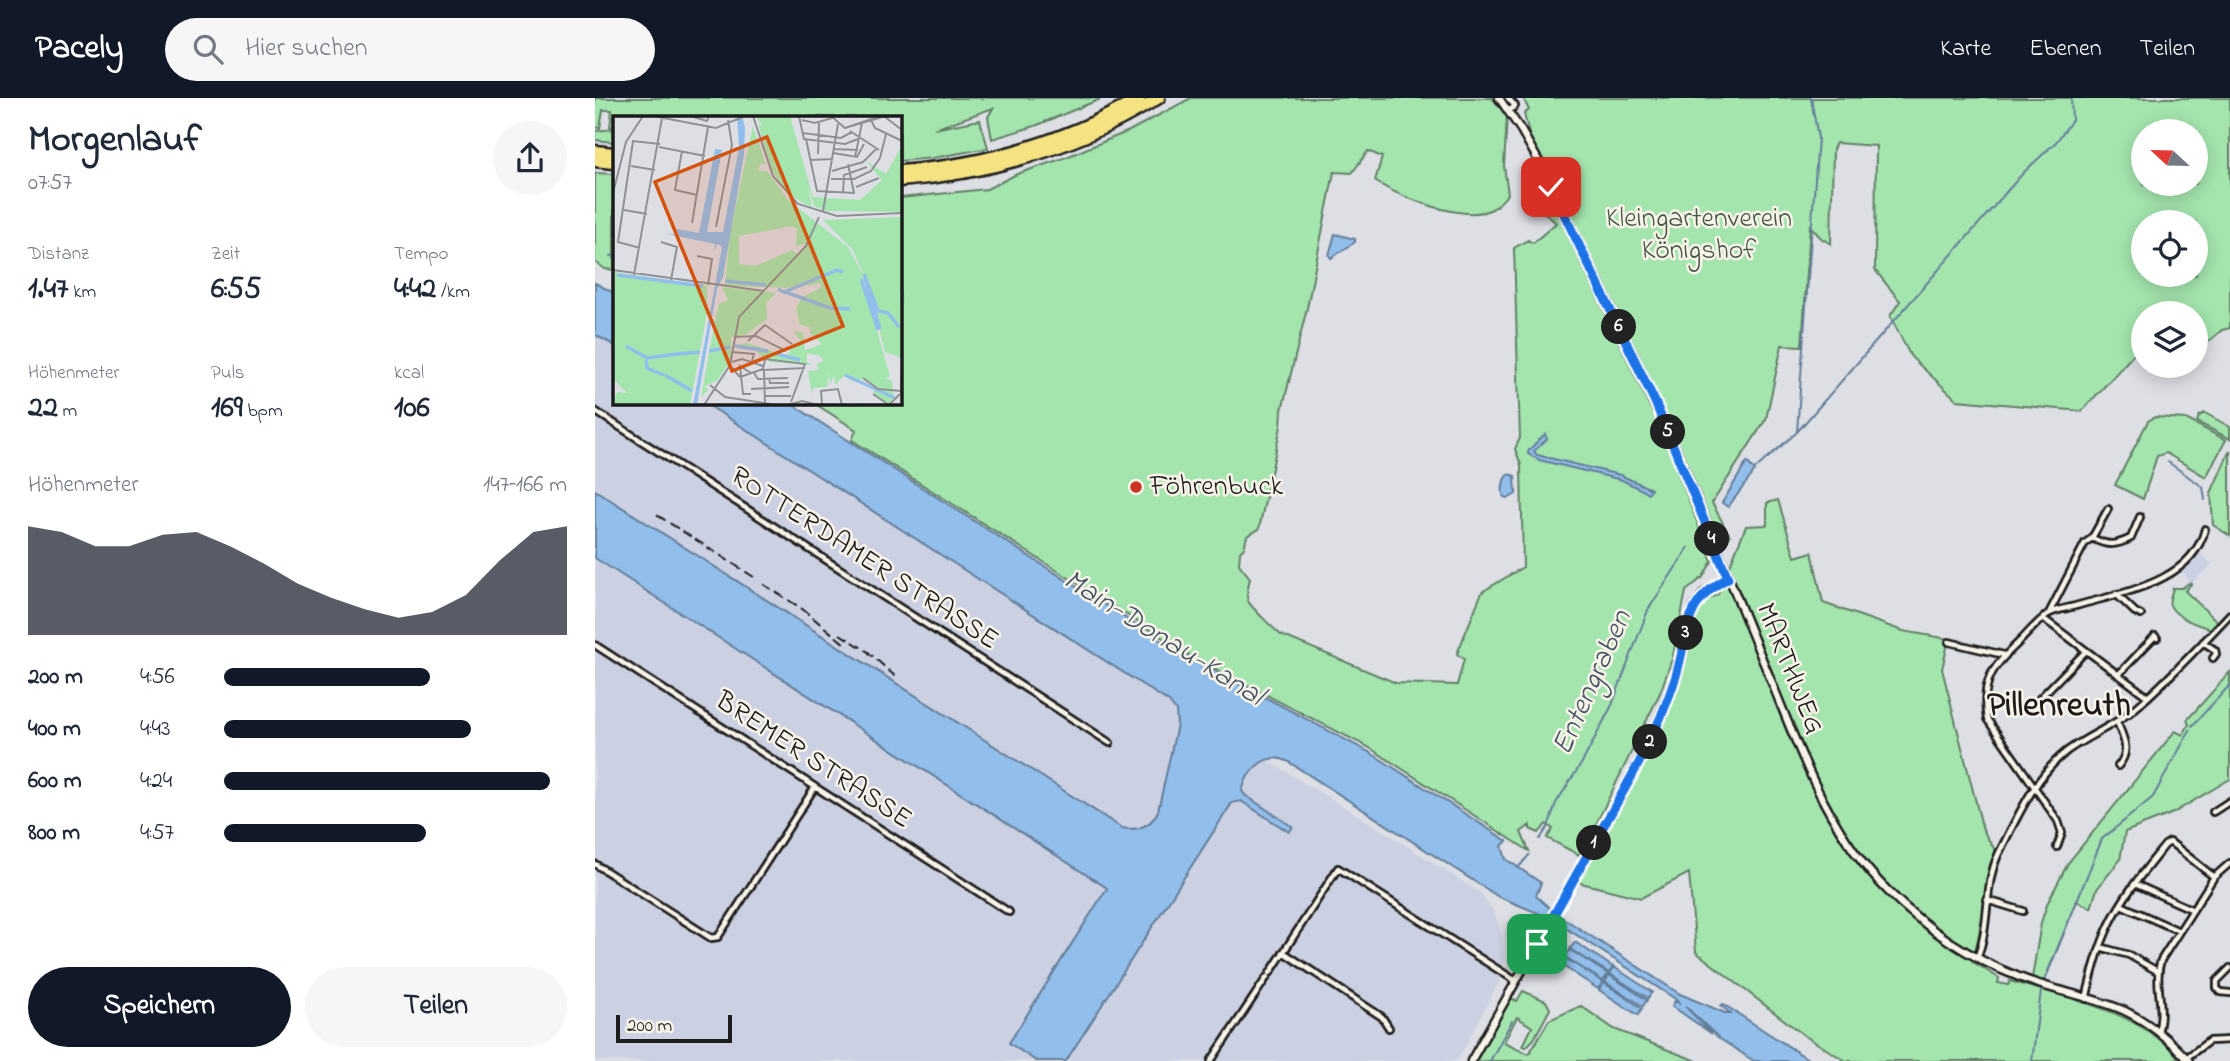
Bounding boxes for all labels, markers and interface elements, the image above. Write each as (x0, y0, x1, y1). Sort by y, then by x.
search box (165, 18, 655, 81)
text: Pacely (35, 25, 123, 73)
icon: search (189, 30, 227, 68)
text: Hier suchen (245, 30, 368, 68)
text: Karte (1940, 32, 1991, 67)
text: Ebenen (2029, 32, 2102, 67)
text: Teilen (2140, 32, 2195, 67)
text: Morgenlauf (28, 113, 202, 169)
inset map (613, 116, 901, 404)
north arrow (2131, 119, 2209, 196)
map controls (2131, 119, 2208, 378)
button: share (493, 121, 567, 195)
pin (1521, 157, 1581, 217)
text: 07:57 (28, 167, 72, 200)
icon: check (1532, 168, 1570, 206)
park label: Kleingartenverein Königshof (1606, 199, 1792, 272)
button: locate (2131, 210, 2208, 287)
text: Distanz (28, 241, 89, 268)
text: Zeit (211, 241, 240, 268)
text: Tempo (394, 241, 448, 268)
text: 1.47 (28, 268, 68, 312)
text: 6:55 (211, 268, 261, 312)
text: 4:42 (394, 268, 436, 312)
text: km (68, 279, 96, 306)
text: /km (436, 279, 470, 306)
button: layers (2131, 301, 2208, 378)
pin: 6 (1601, 310, 1637, 344)
text: 6 (1614, 313, 1623, 340)
text: Höhenmeter (28, 360, 119, 387)
text: Puls (211, 360, 245, 387)
text: kcal (394, 360, 424, 387)
text: 22 (28, 387, 58, 431)
text: 169 (211, 387, 243, 431)
text: 106 (394, 387, 430, 431)
text: m (58, 398, 77, 425)
text: bpm (243, 398, 283, 425)
pin: 5 (1651, 414, 1685, 450)
text: 5 (1662, 418, 1673, 445)
street label: ROTTERDAMER STRASSE (722, 457, 1006, 661)
place label: Föhrenbuck (1149, 467, 1284, 508)
text: Höhenmeter (28, 469, 139, 502)
text: 147–166 m (483, 469, 567, 502)
marker: Föhrenbuck (1128, 479, 1144, 495)
pin: 4 (1695, 522, 1729, 556)
text: 4 (1708, 525, 1715, 552)
water label: Main-Donau-Kanal (1054, 560, 1275, 721)
street label: MARTHWEG (1744, 597, 1834, 741)
water label: Entengraben (1542, 602, 1645, 762)
pin: 3 (1669, 616, 1703, 650)
text: 3 (1682, 619, 1689, 646)
text: 200 m (28, 661, 83, 694)
text: 4:56 (140, 661, 175, 694)
street label: BREMER STRASSE (706, 681, 920, 840)
district label: Pillenreuth (1987, 681, 2131, 732)
text: 400 m (28, 713, 81, 746)
text: 4:43 (140, 713, 170, 746)
pin: 2 (1633, 724, 1667, 760)
text: 2 (1645, 728, 1654, 755)
text: 600 m (28, 765, 82, 798)
text: 4:24 (140, 765, 172, 798)
text: 800 m (28, 817, 80, 850)
text: 4:57 (140, 817, 174, 850)
pin: 1 (1577, 826, 1611, 860)
text: 1 (1590, 829, 1597, 856)
pin (1507, 914, 1567, 974)
icon: arrive (1518, 925, 1556, 963)
button: Speichern (28, 967, 291, 1047)
button: Teilen (305, 967, 567, 1047)
scale bar (616, 1012, 731, 1044)
text: 200 m (627, 1013, 672, 1040)

